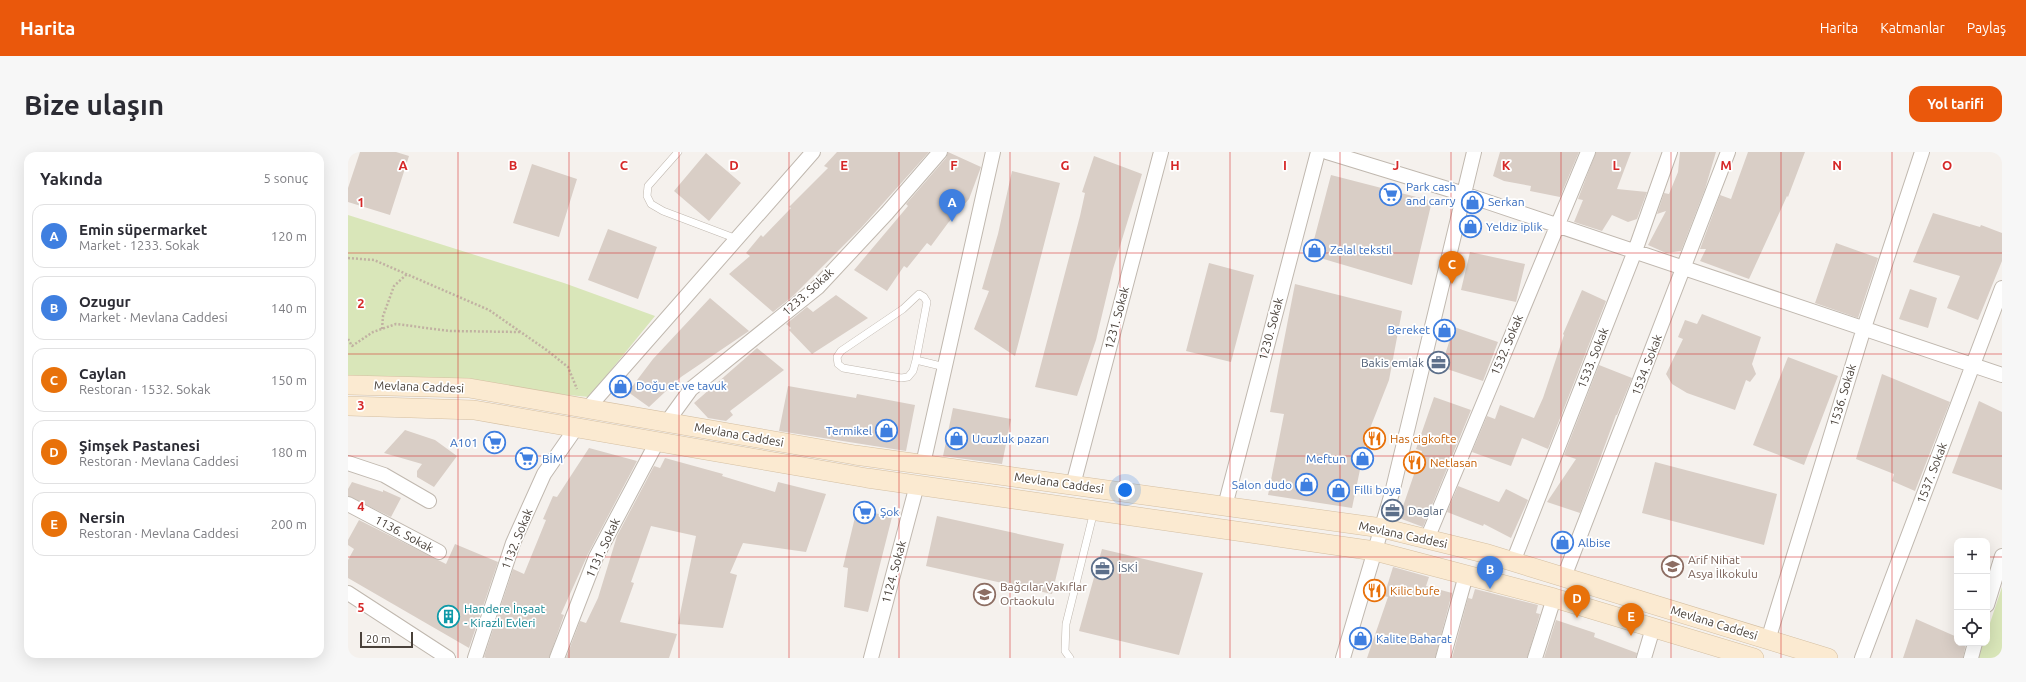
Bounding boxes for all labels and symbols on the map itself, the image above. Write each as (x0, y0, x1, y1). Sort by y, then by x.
text: A (398, 158, 408, 172)
text: B (509, 158, 518, 172)
text: C (620, 158, 629, 172)
text: D (729, 158, 739, 172)
text: E (840, 158, 848, 172)
text: F (950, 158, 958, 172)
text: G (1061, 158, 1070, 172)
text: H (1170, 158, 1180, 172)
text: I (1283, 158, 1287, 172)
text: J (1393, 158, 1399, 172)
text: K (1502, 158, 1511, 172)
text: L (1612, 158, 1620, 172)
text: M (1720, 158, 1732, 172)
text: N (1832, 158, 1842, 172)
text: O (1942, 158, 1952, 172)
place label: Park cash and carry (1406, 180, 1456, 207)
supermarket icon: Park cash and carry (1378, 181, 1404, 207)
pin: A (939, 189, 965, 222)
shop icon: Serkan (1459, 189, 1485, 215)
text: 1 (357, 195, 365, 209)
place label: Serkan (1488, 195, 1525, 208)
shop icon: Yeldiz iplik (1458, 214, 1484, 240)
place label: Yeldiz iplik (1486, 220, 1542, 233)
shop icon: Zelal tekstil (1301, 237, 1327, 263)
place label: Zelal tekstil (1330, 243, 1392, 256)
pin: C (1439, 251, 1465, 284)
street label: 1233. Sokak (779, 265, 836, 318)
street label: 1231. Sokak (1102, 285, 1131, 351)
text: 2 (357, 296, 365, 310)
street label: 1230. Sokak (1256, 296, 1285, 362)
street label: 1532. Sokak (1488, 313, 1525, 377)
shop icon: Bereket (1432, 317, 1458, 343)
place label: Bereket (1387, 323, 1430, 336)
street label: 1533. Sokak (1574, 326, 1611, 390)
street label: 1534. Sokak (1629, 332, 1664, 397)
office icon: Bakis emlak (1426, 350, 1452, 376)
place label: Bakis emlak (1361, 356, 1424, 369)
street label: 1536. Sokak (1827, 362, 1858, 428)
shop icon: Doğu et ve tavuk (608, 373, 634, 399)
street label: Mevlana Caddesi (374, 378, 464, 395)
place label: Doğu et ve tavuk (636, 379, 727, 392)
text: 3 (357, 398, 365, 412)
shop icon: Termikel (874, 418, 900, 444)
street label: Mevlana Caddesi (693, 420, 785, 449)
place label: Termikel (826, 424, 872, 437)
shop icon: Ucuzluk pazarı (944, 426, 970, 452)
restaurant icon: Has cigkofte (1362, 426, 1388, 452)
supermarket icon: A101 (481, 430, 507, 456)
place label: Ucuzluk pazarı (972, 432, 1049, 445)
place label: Has cigkofte (1390, 432, 1457, 445)
place label: A101 (450, 436, 478, 449)
street label: 1537. Sokak (1914, 440, 1949, 505)
supermarket icon: BİM (514, 446, 540, 472)
shop icon: Meftun (1349, 446, 1375, 472)
restaurant icon: Netlasan (1401, 450, 1427, 476)
place label: BİM (542, 452, 563, 465)
place label: Meftun (1306, 452, 1346, 465)
place label: Netlasan (1430, 456, 1477, 469)
street label: Mevlana Caddesi (1013, 470, 1105, 495)
shop icon: Salon dudo (1294, 472, 1320, 498)
shop icon: Filli boya (1325, 477, 1351, 503)
place label: Salon dudo (1232, 478, 1292, 491)
your location (1115, 480, 1135, 500)
place label: Filli boya (1354, 483, 1401, 496)
office icon: Daglar (1380, 498, 1406, 524)
text: 4 (357, 499, 365, 513)
supermarket icon: Şok (851, 499, 877, 525)
place label: Daglar (1408, 504, 1444, 517)
place label: Şok (880, 505, 899, 518)
street label: 1132. Sokak (498, 507, 535, 571)
street label: 1136. Sokak (373, 513, 436, 554)
street label: 1131. Sokak (583, 516, 622, 580)
street label: Mevlana Caddesi (1358, 519, 1449, 550)
shop icon: Albise (1549, 530, 1575, 556)
place label: Albise (1578, 536, 1611, 549)
street label: 1124. Sokak (879, 539, 908, 605)
place label: Arif Nihat Asya İlkokulu (1688, 553, 1758, 580)
school or university icon: Arif Nihat Asya İlkokulu (1659, 554, 1685, 580)
office icon: İSKİ (1089, 555, 1115, 581)
pin: B (1477, 556, 1503, 589)
place label: İSKİ (1118, 561, 1138, 574)
restaurant icon: Kilic bufe (1362, 578, 1388, 604)
place label: Bağcılar Vakıflar Ortaokulu (1000, 580, 1087, 607)
school or university icon: Bağcılar Vakıflar Ortaokulu (971, 581, 997, 607)
place label: Kilic bufe (1390, 584, 1440, 597)
pin: D (1564, 585, 1590, 618)
text: 5 (357, 600, 365, 614)
place label: Handere İnşaat - Kirazlı Evleri (464, 602, 545, 629)
building icon: Handere İnşaat - Kirazlı Evleri (435, 603, 461, 629)
pin: E (1618, 603, 1644, 636)
street label: Mevlana Caddesi (1669, 603, 1759, 642)
shop icon: Kalite Baharat (1347, 626, 1373, 652)
scale bar (360, 630, 413, 649)
place label: Kalite Baharat (1376, 632, 1452, 645)

